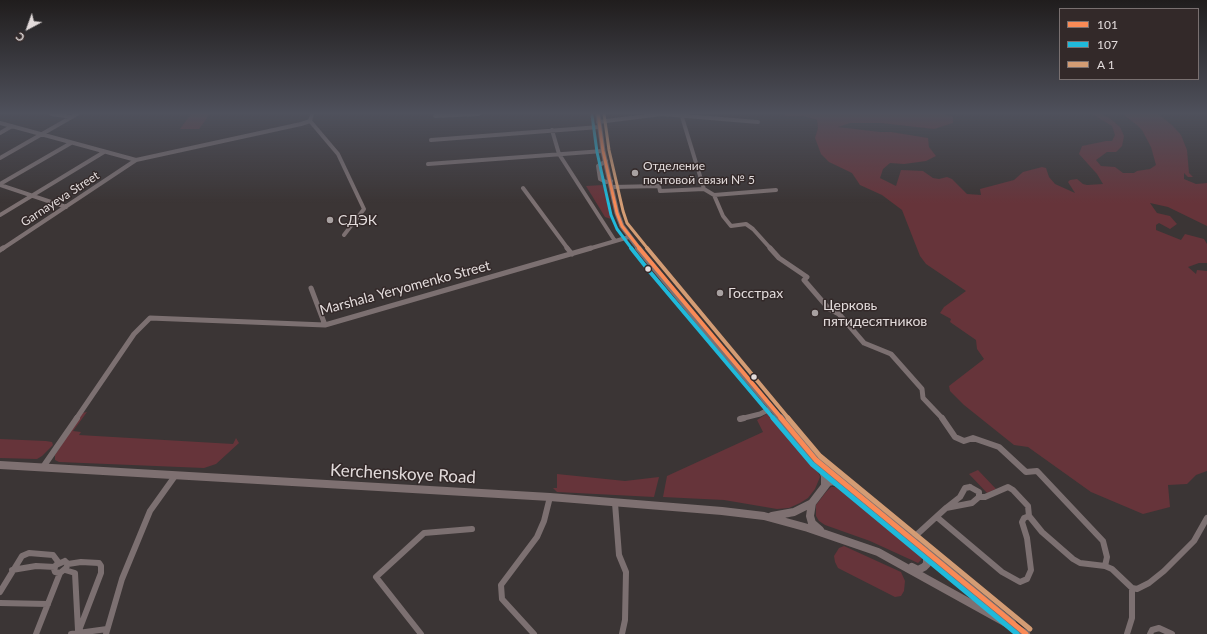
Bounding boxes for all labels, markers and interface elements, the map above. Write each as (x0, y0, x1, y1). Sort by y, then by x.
north arrow (8, 8, 48, 48)
legend (1059, 8, 1199, 80)
text: 101 (1097, 17, 1118, 32)
text: С (13, 30, 27, 45)
text: 107 (1097, 37, 1118, 52)
text: A 1 (1097, 57, 1115, 72)
place label: Отделение почтовой связи № 5 (643, 159, 755, 187)
street label: Garnayeva Street (18, 168, 102, 230)
marker: Отделение почтовой связи № 5 (630, 168, 640, 178)
place label: СДЭК (338, 212, 377, 228)
marker: СДЭК (325, 215, 335, 225)
street label: Marshala Yeryomenko Street (318, 257, 492, 319)
unlabelled marker (643, 264, 653, 274)
place label: Госстрах (728, 285, 783, 301)
marker: Госстрах (715, 288, 725, 298)
place label: Церковь пятидесятников (823, 297, 927, 330)
marker: Церковь пятидесятников (810, 308, 820, 318)
unlabelled marker (749, 372, 759, 382)
street label: Kerchenskoye Road (330, 460, 476, 488)

